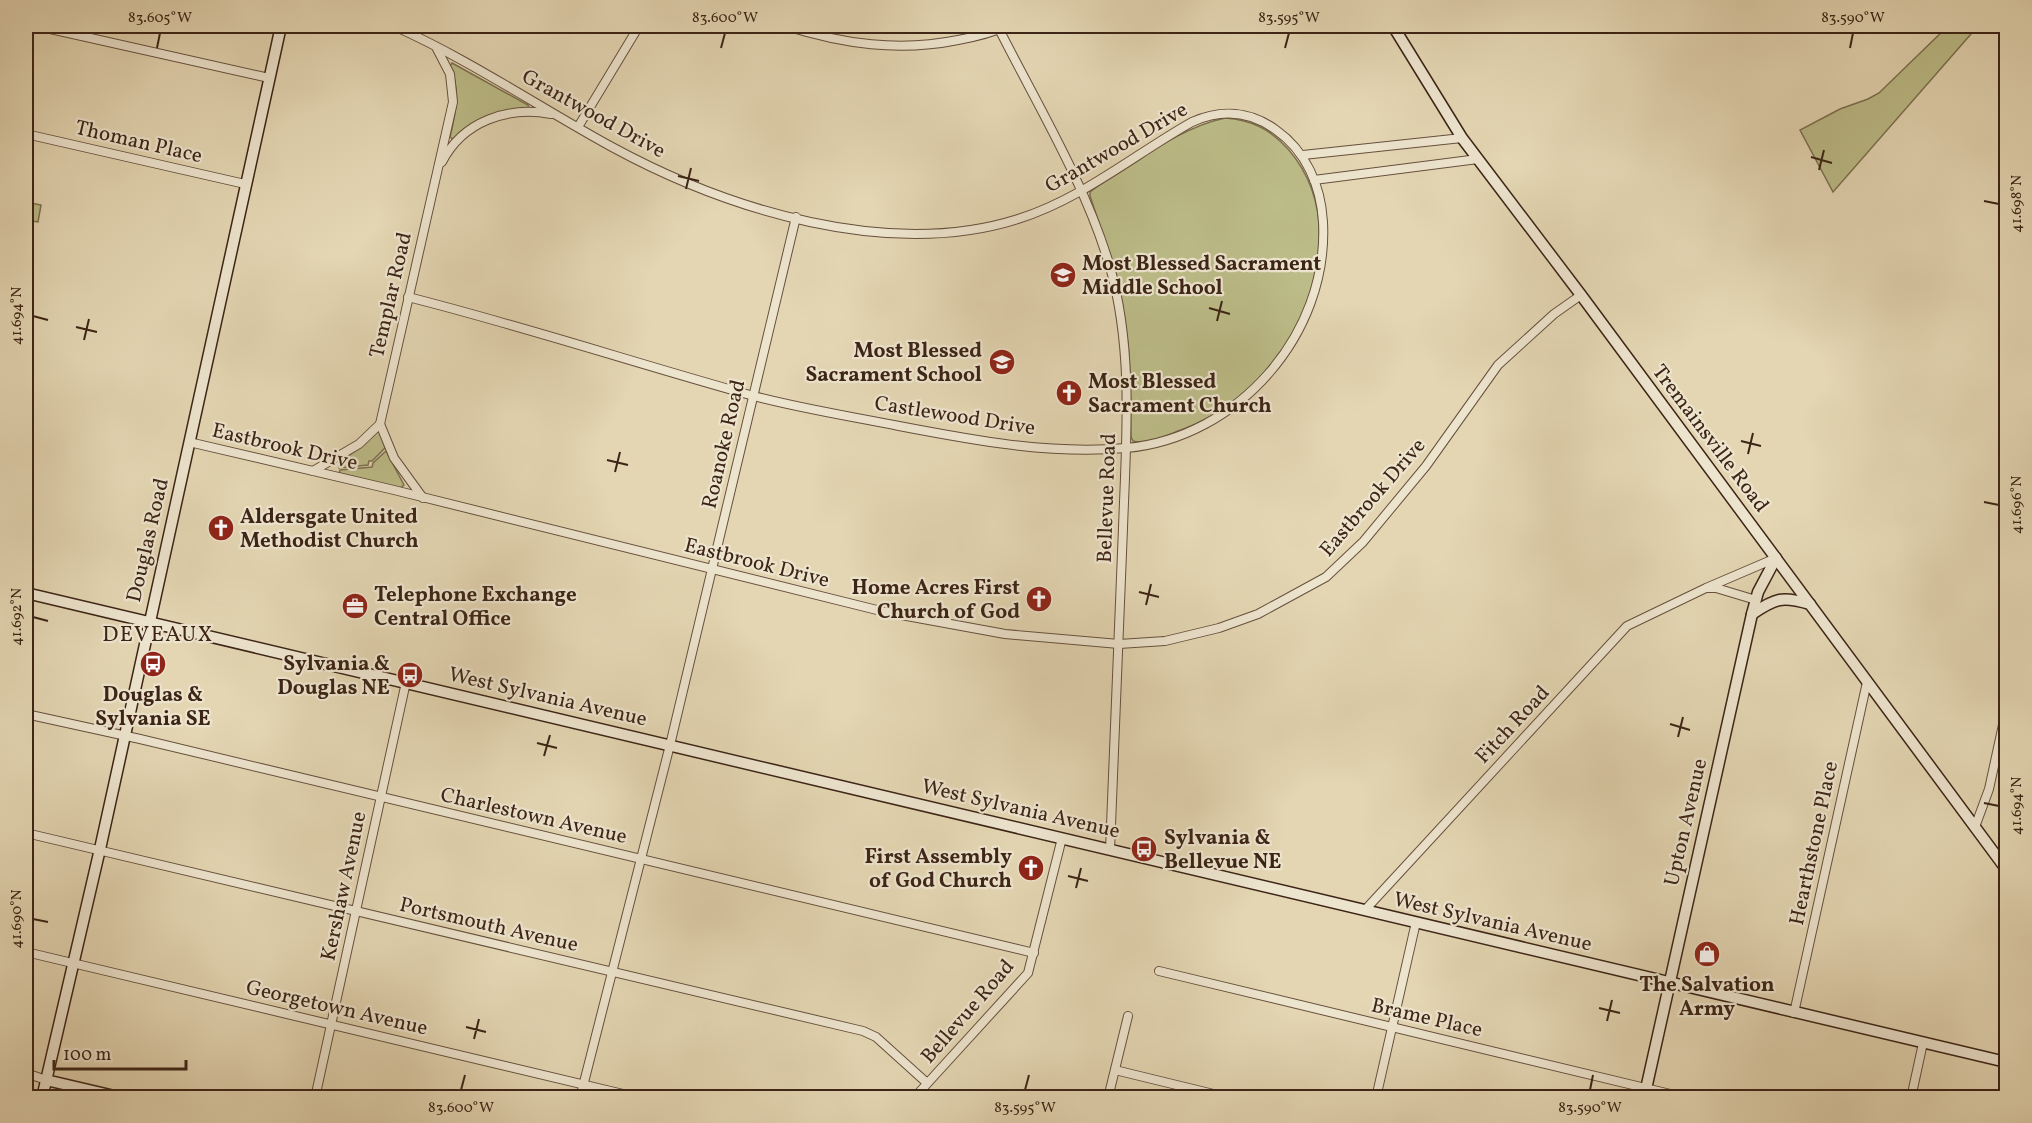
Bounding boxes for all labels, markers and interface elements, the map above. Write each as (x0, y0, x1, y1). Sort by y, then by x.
text: 83.605°W (128, 8, 192, 29)
text: 83.600°W (692, 8, 758, 29)
text: 83.595°W (1258, 8, 1320, 29)
text: 83.590°W (1821, 8, 1885, 29)
street label: Grantwood Drive (516, 63, 670, 166)
street label: Grantwood Drive (1040, 96, 1193, 201)
street label: Thoman Place (72, 114, 205, 171)
text: 41.698°N (2007, 175, 2028, 233)
street label: Templar Road (363, 230, 420, 361)
place label: Most Blessed Sacrament Middle School (1082, 250, 1321, 303)
school or university icon: Most Blessed Sacrament Middle School (1048, 260, 1078, 290)
text: 41.694°N (7, 287, 28, 345)
place label: Most Blessed Sacrament School (805, 337, 982, 390)
school or university icon: Most Blessed Sacrament School (987, 347, 1017, 377)
street label: Tremainsville Road (1645, 359, 1775, 519)
place label: Most Blessed Sacrament Church (1088, 368, 1272, 421)
street label: Roanoke Road (696, 377, 753, 512)
church icon: Most Blessed Sacrament Church (1054, 378, 1084, 408)
street label: Castlewood Drive (872, 389, 1037, 444)
street label: Eastbrook Drive (209, 417, 360, 478)
street label: Eastbrook Drive (1313, 432, 1433, 564)
street label: Bellevue Road (1091, 433, 1124, 563)
street label: Douglas Road (120, 475, 177, 605)
text: 41.696°N (2007, 476, 2028, 534)
place label: Aldersgate United Methodist Church (240, 503, 419, 556)
church icon: Aldersgate United Methodist Church (206, 513, 236, 543)
street label: Eastbrook Drive (681, 531, 832, 596)
place label: Home Acres First Church of God (852, 574, 1020, 627)
place label: Telephone Exchange Central Office (374, 581, 577, 634)
church icon: Home Acres First Church of God (1024, 584, 1054, 614)
text: 41.692°N (7, 588, 28, 646)
office icon: Telephone Exchange Central Office (340, 591, 370, 621)
district label: DEVEAUX (102, 620, 214, 651)
bus stop icon: Douglas & Sylvania SE (138, 649, 168, 679)
place label: Sylvania & Douglas NE (277, 650, 390, 703)
bus stop icon: Sylvania & Douglas NE (395, 660, 425, 690)
street label: West Sylvania Avenue (446, 661, 650, 734)
street label: Fitch Road (1469, 679, 1557, 771)
place label: Douglas & Sylvania SE (95, 681, 211, 734)
street label: Upton Avenue (1658, 756, 1715, 889)
street label: Hearthstone Place (1783, 758, 1846, 928)
street label: West Sylvania Avenue (919, 773, 1123, 846)
text: 41.694°N (2007, 777, 2028, 835)
street label: Charlestown Avenue (438, 781, 630, 852)
street label: Kershaw Avenue (314, 809, 374, 964)
place label: Sylvania & Bellevue NE (1164, 824, 1281, 877)
bus stop icon: Sylvania & Bellevue NE (1129, 834, 1159, 864)
place label: First Assembly of God Church (865, 843, 1012, 896)
church icon: First Assembly of God Church (1016, 853, 1046, 883)
street label: West Sylvania Avenue (1391, 886, 1595, 959)
text: 41.690°N (7, 889, 28, 949)
street label: Portsmouth Avenue (396, 891, 581, 960)
shop icon: The Salvation Army (1692, 939, 1722, 969)
street label: Bellevue Road (915, 953, 1022, 1070)
place label: The Salvation Army (1639, 971, 1775, 1024)
street label: Georgetown Avenue (243, 973, 430, 1043)
street label: Brame Place (1368, 992, 1485, 1045)
scale bar (54, 1033, 186, 1071)
text: 100 m (63, 1043, 112, 1068)
text: 83.600°W (428, 1098, 494, 1119)
text: 83.595°W (994, 1098, 1056, 1119)
text: 83.590°W (1558, 1098, 1622, 1119)

